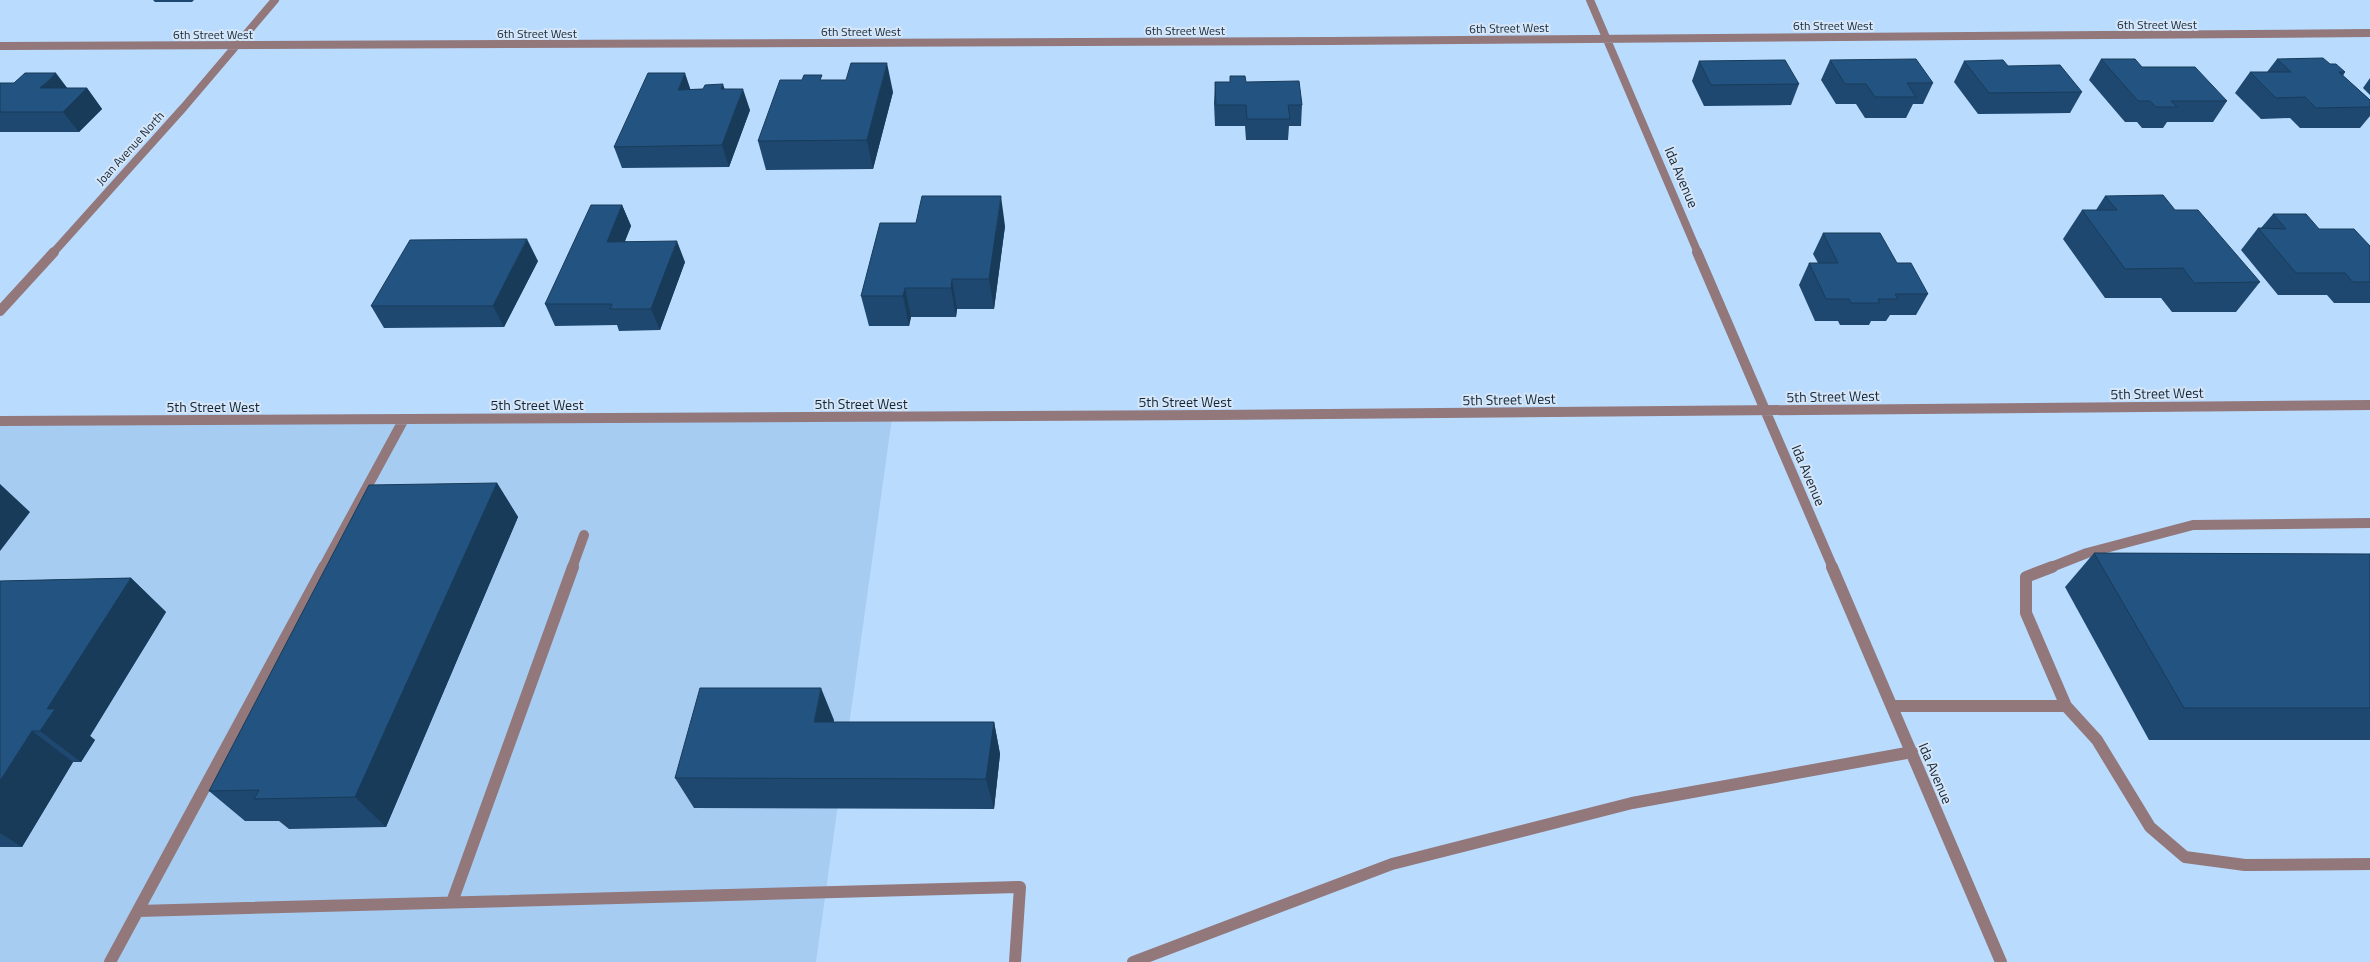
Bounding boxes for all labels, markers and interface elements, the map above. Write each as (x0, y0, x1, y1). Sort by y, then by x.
street label: 6th Street West (2117, 15, 2198, 34)
street label: 6th Street West (1793, 16, 1874, 35)
street label: 6th Street West (1469, 18, 1550, 38)
street label: 6th Street West (1145, 21, 1226, 40)
street label: 6th Street West (821, 22, 902, 41)
street label: 6th Street West (497, 24, 578, 43)
street label: 6th Street West (173, 25, 254, 44)
street label: Joan Avenue North (91, 107, 169, 189)
street label: Ida Avenue (1660, 143, 1704, 211)
street label: 5th Street West (2110, 382, 2204, 404)
street label: 5th Street West (1786, 385, 1880, 407)
street label: 5th Street West (1462, 388, 1556, 410)
street label: 5th Street West (1138, 391, 1232, 412)
street label: 5th Street West (814, 393, 908, 414)
street label: 5th Street West (490, 394, 584, 415)
street label: 5th Street West (166, 396, 260, 417)
street label: Ida Avenue (1787, 441, 1831, 509)
street label: Ida Avenue (1914, 739, 1958, 807)

